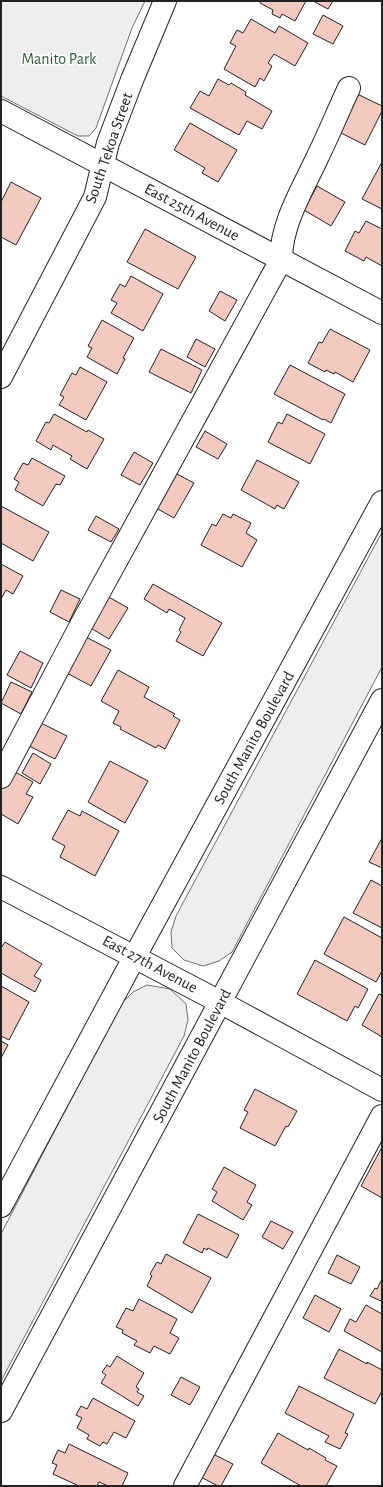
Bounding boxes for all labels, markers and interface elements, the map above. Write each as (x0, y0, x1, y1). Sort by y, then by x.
park label: Manito Park (22, 51, 97, 67)
street label: South Tekoa Street (83, 91, 135, 205)
street label: East 25th Avenue (142, 180, 242, 244)
street label: South Manito Boulevard (211, 669, 297, 807)
street label: East 27th Avenue (100, 932, 200, 996)
street label: South Manito Boulevard (150, 986, 234, 1126)

